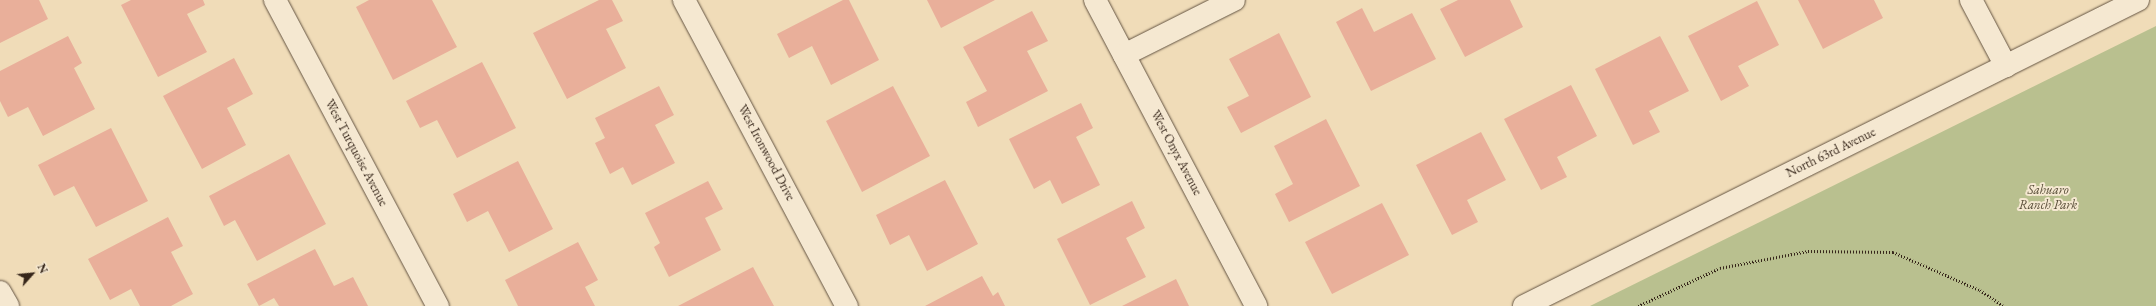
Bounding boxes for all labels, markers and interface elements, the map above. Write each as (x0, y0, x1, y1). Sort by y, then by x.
street label: West Turquoise Avenue (321, 97, 391, 209)
street label: West Ironwood Drive (734, 102, 798, 204)
street label: West Onyx Avenue (1147, 108, 1205, 198)
street label: North 63rd Avenue (1784, 125, 1878, 181)
park label: Sahuaro Ranch Park (2019, 183, 2077, 214)
north arrow (12, 254, 52, 294)
text: N (34, 261, 51, 276)

